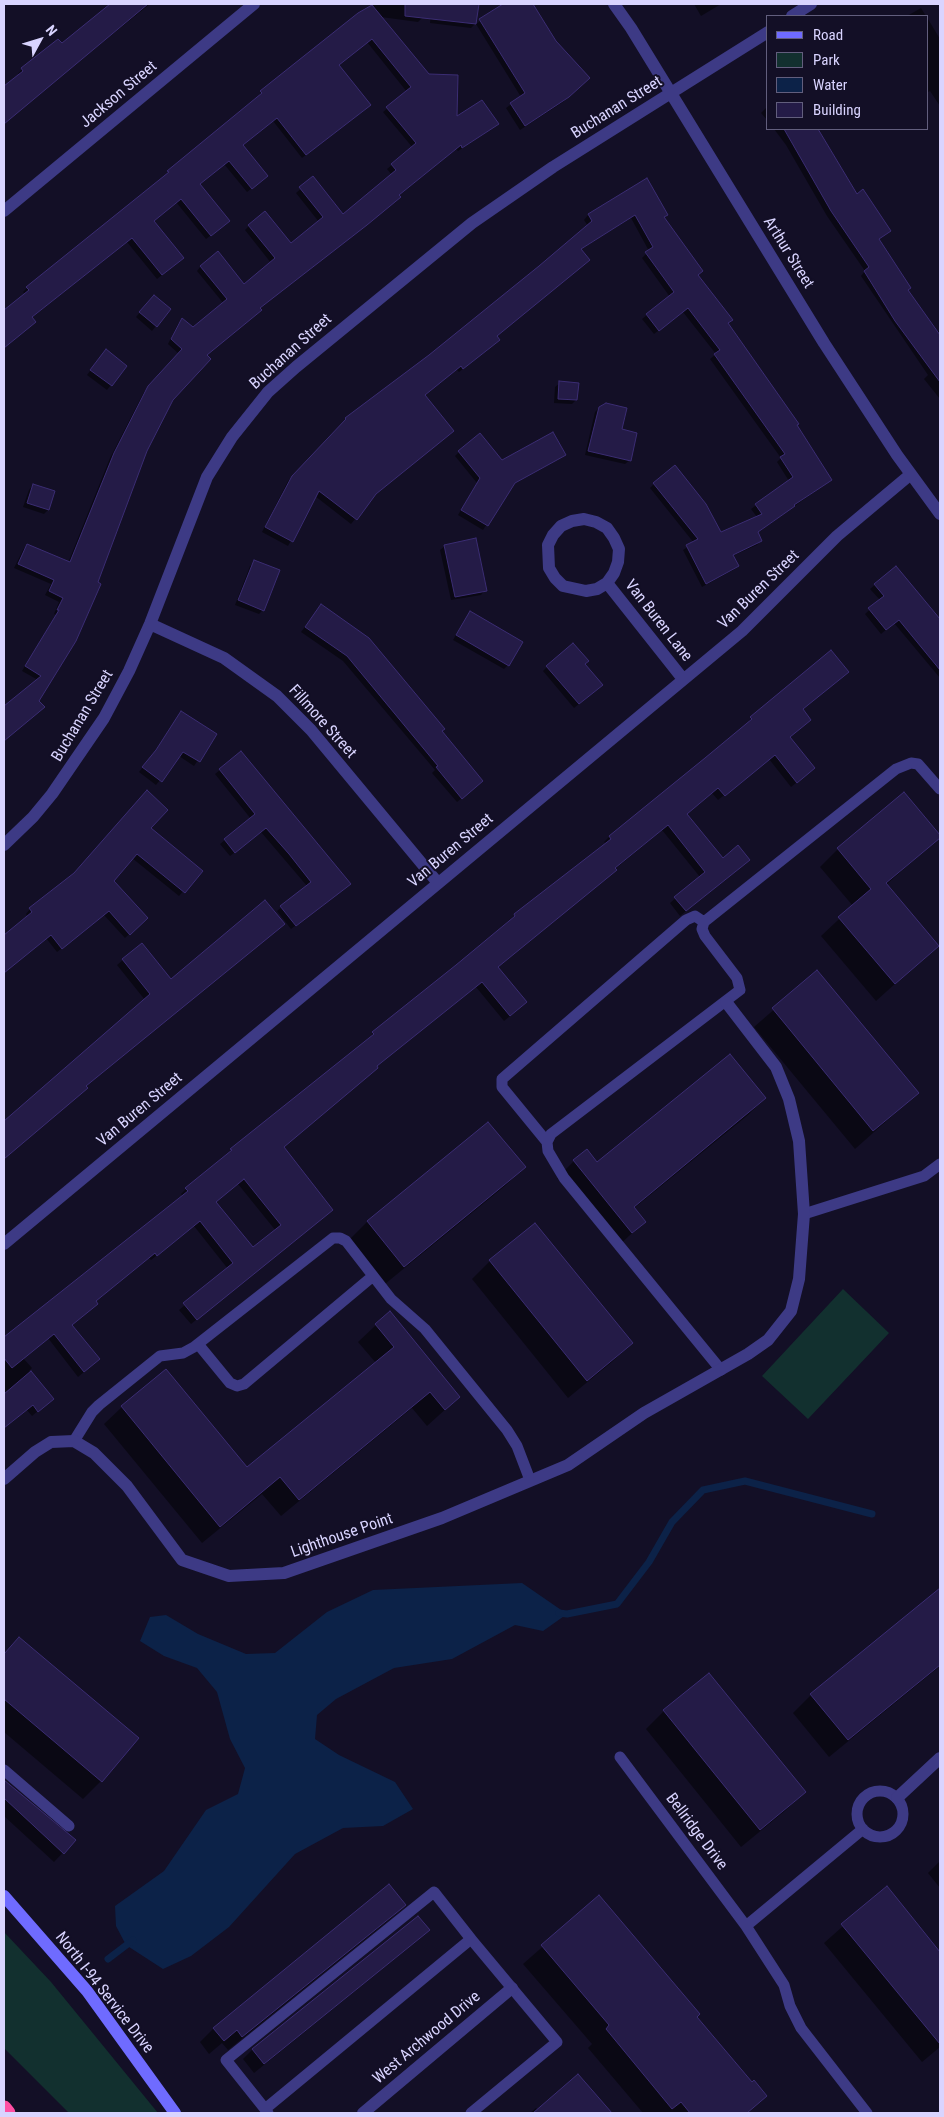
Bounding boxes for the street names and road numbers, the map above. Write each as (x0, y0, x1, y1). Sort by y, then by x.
street label: Jackson Street (77, 57, 161, 133)
street label: Buchanan Street (568, 72, 666, 144)
street label: Arthur Street (758, 214, 818, 292)
street label: Buchanan Street (246, 310, 336, 394)
street label: Van Buren Street (714, 547, 804, 633)
street label: Van Buren Lane (620, 576, 696, 666)
street label: Buchanan Street (48, 667, 118, 765)
street label: Fillmore Street (284, 681, 360, 763)
street label: Van Buren Street (404, 810, 498, 892)
street label: Van Buren Street (93, 1069, 187, 1151)
street label: Lighthouse Point (289, 1510, 395, 1562)
street label: Bellridge Drive (661, 1790, 731, 1874)
street label: North I-94 Service Drive (51, 1929, 157, 2057)
street label: West Archwood Drive (369, 1988, 485, 2088)

